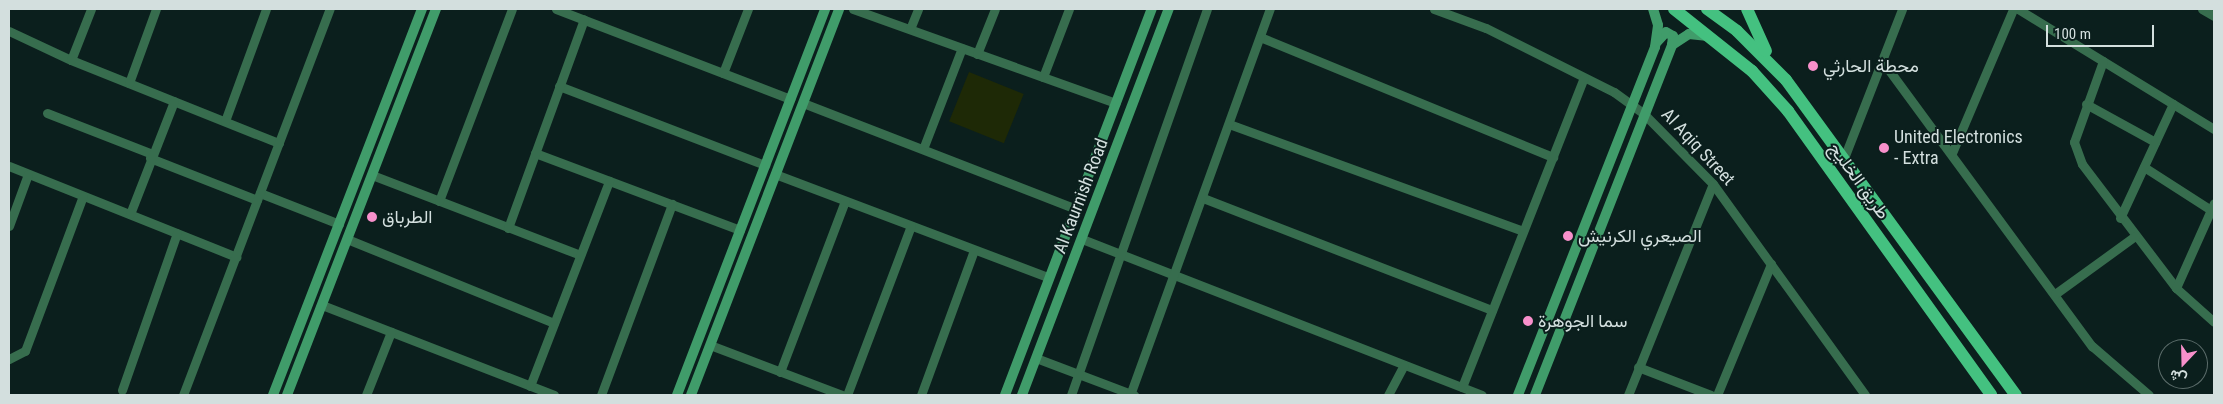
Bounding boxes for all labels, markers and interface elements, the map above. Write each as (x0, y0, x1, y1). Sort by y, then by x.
scale bar (2048, 15, 2156, 47)
text: 100 m (2054, 25, 2091, 43)
place label: محطة الحارثي (1823, 55, 1919, 77)
marker: محطة الحارثي (1807, 60, 1819, 72)
street label: Al Aqiq Street (1657, 104, 1739, 190)
place label: United Electronics - Extra (1894, 127, 2023, 170)
street label: Al Kaurnish Road (1049, 136, 1113, 256)
street label: طريق الخليج (1824, 138, 1894, 224)
marker: United Electronics - Extra (1878, 142, 1890, 154)
place label: الطرباق (382, 206, 433, 228)
marker: الطرباق (366, 211, 378, 223)
place label: الصيعري الكرنيش (1578, 225, 1702, 247)
marker: الصيعري الكرنيش (1562, 230, 1574, 242)
place label: سما الجوهرة (1538, 310, 1627, 332)
marker: سما الجوهرة (1522, 315, 1534, 327)
north arrow (2158, 339, 2208, 389)
text: ش (2167, 367, 2189, 388)

